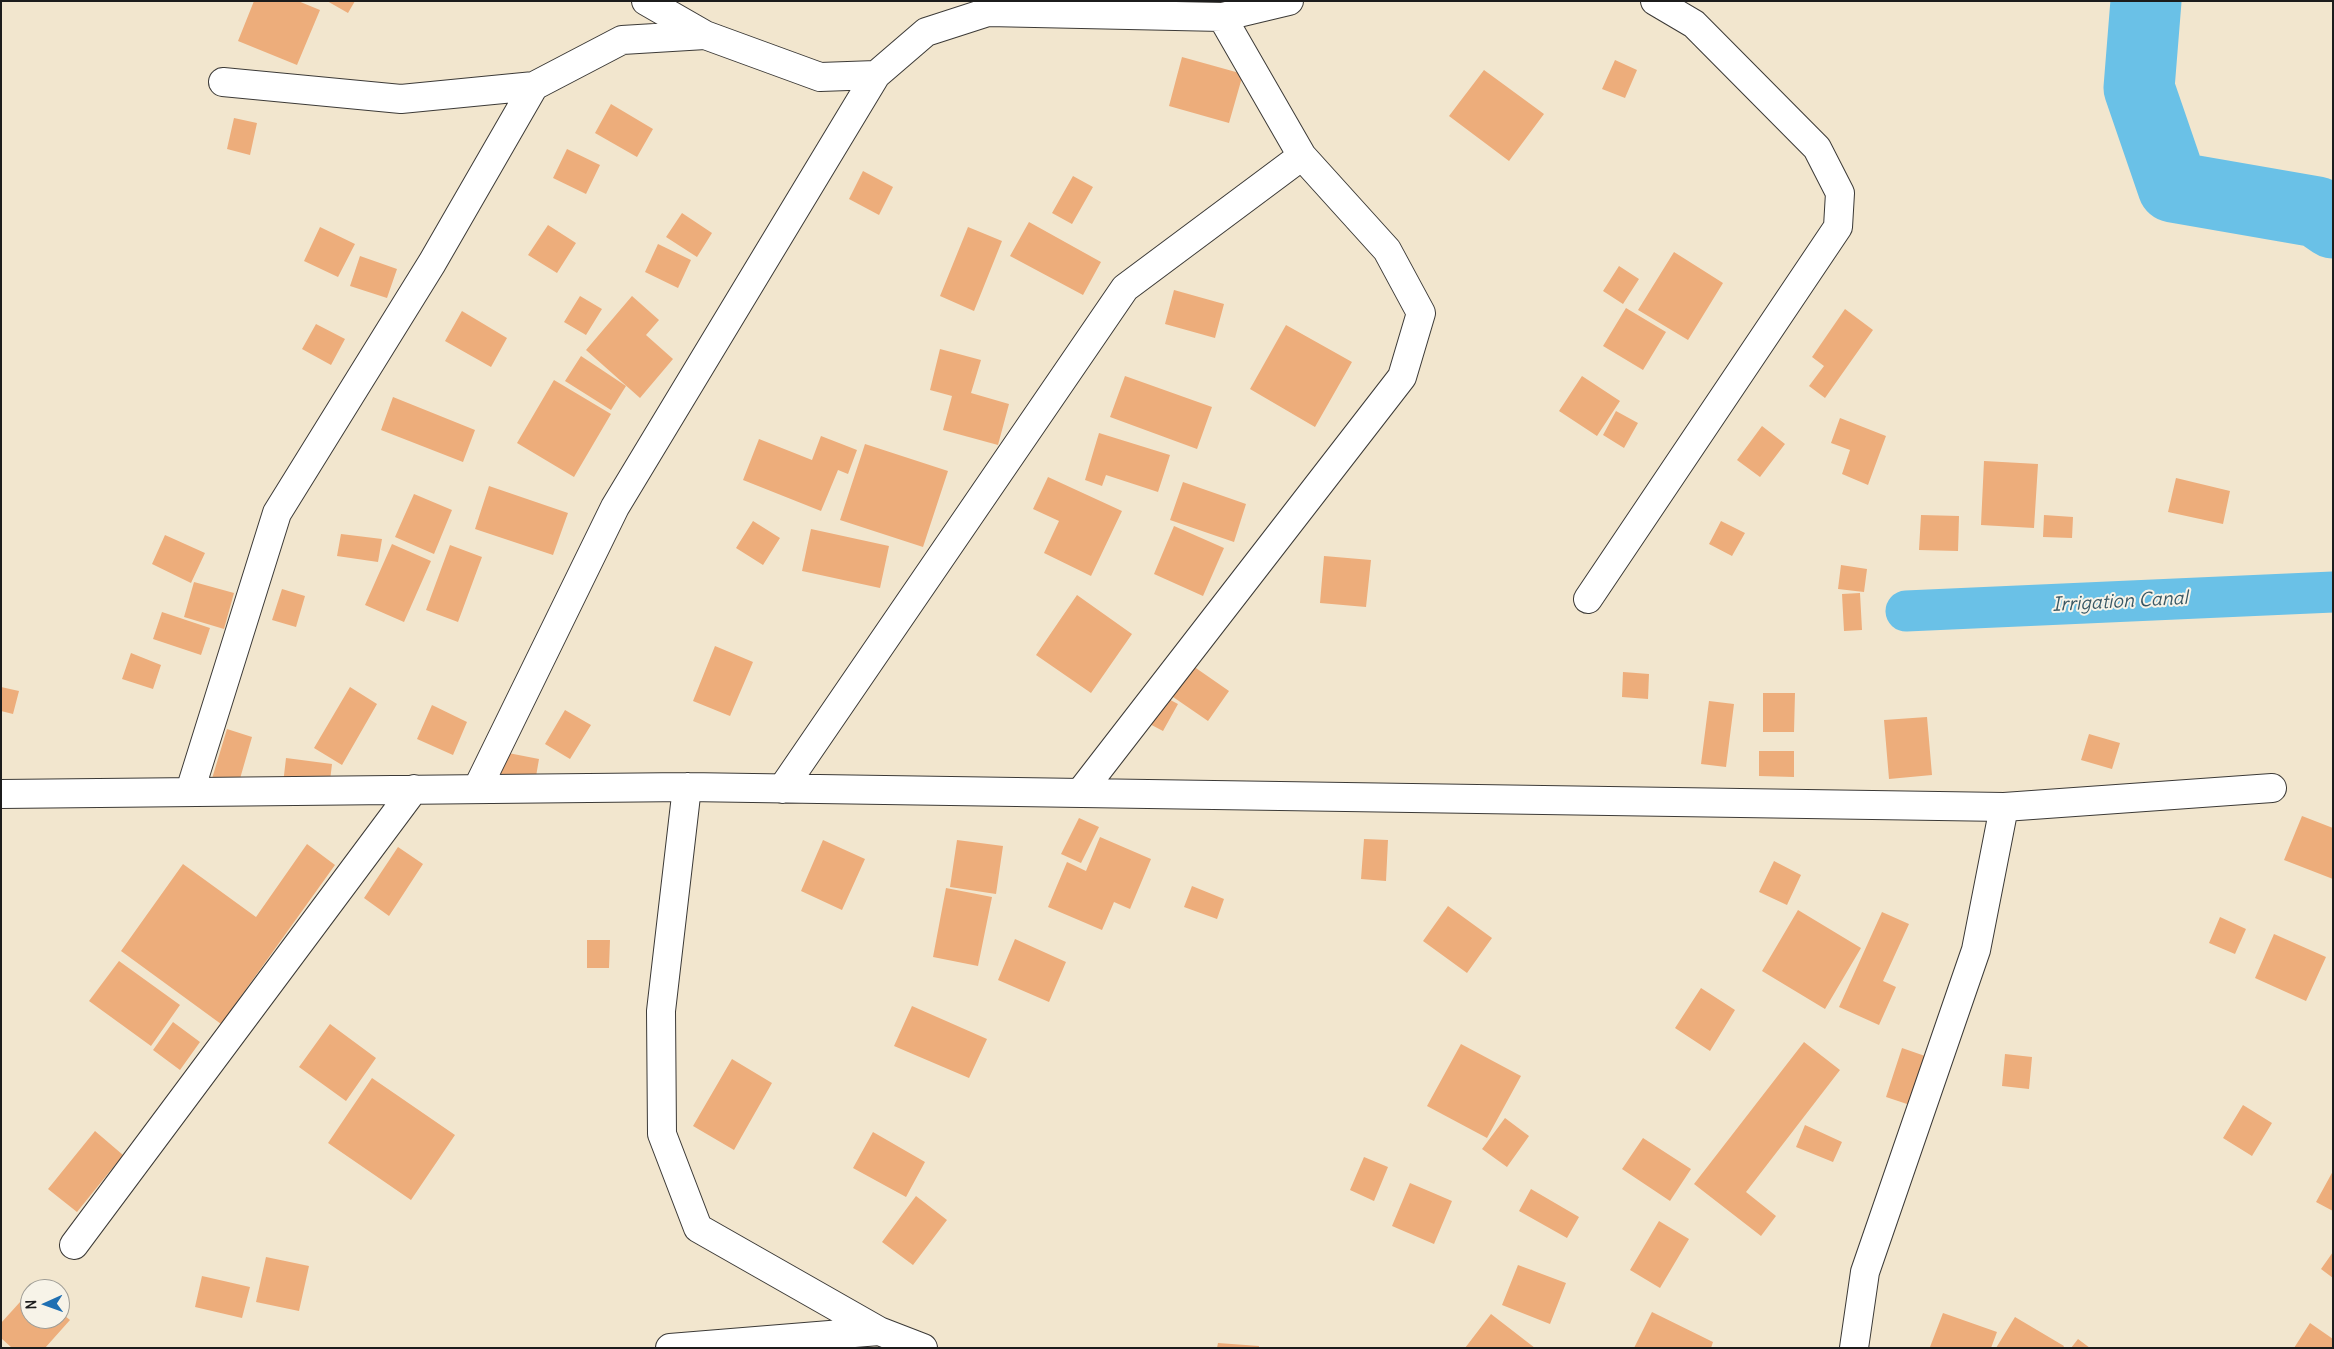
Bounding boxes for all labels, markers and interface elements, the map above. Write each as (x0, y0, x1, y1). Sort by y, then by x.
water label: Irrigation Canal (2052, 587, 2188, 617)
north arrow (20, 1279, 70, 1329)
text: N (22, 1299, 40, 1310)

